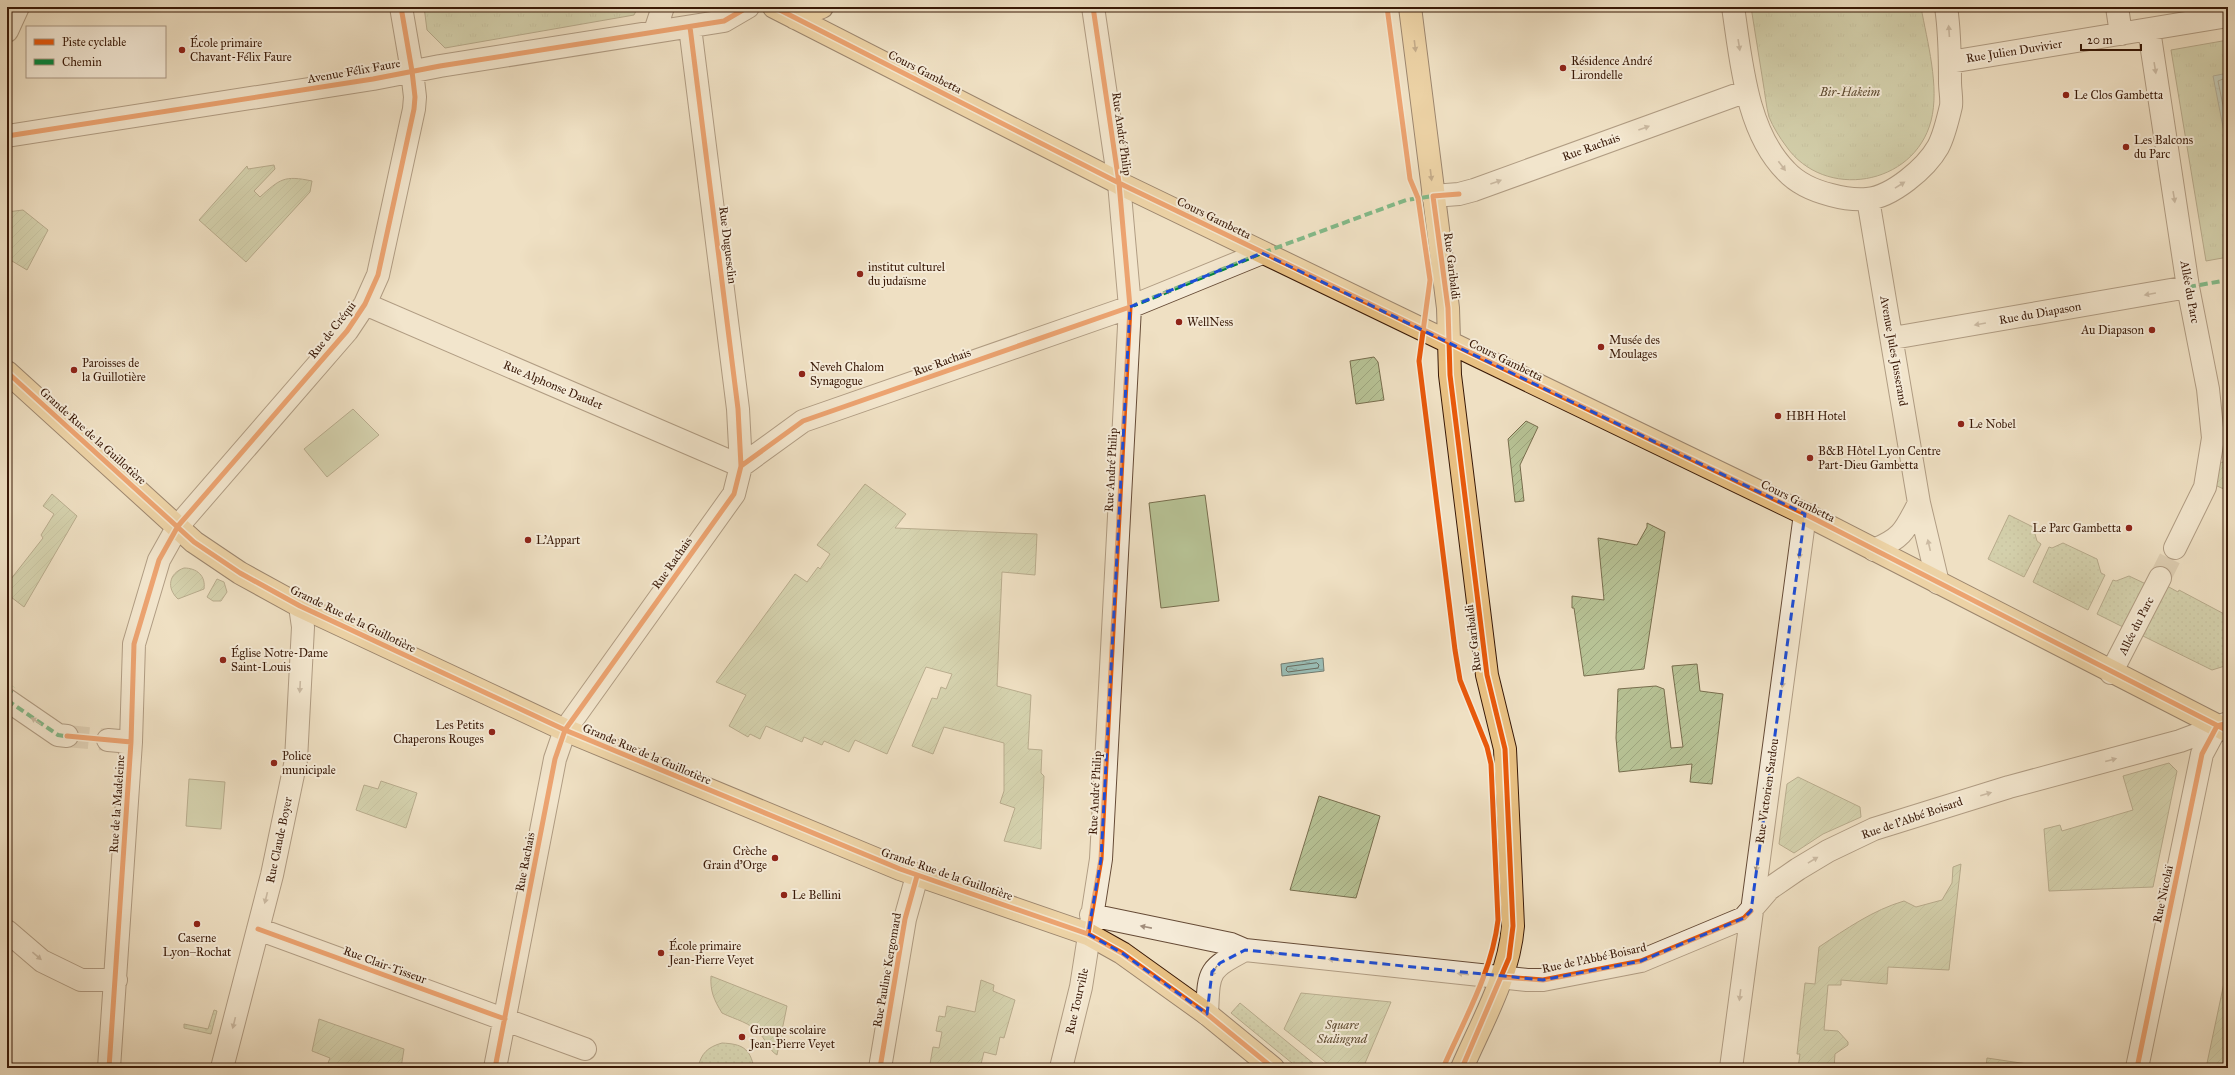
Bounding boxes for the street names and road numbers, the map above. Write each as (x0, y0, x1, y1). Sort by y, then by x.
street label: Rue Julien Duvivier (1965, 36, 2064, 67)
street label: Cours Gambetta (886, 48, 965, 97)
street label: Avenue Félix Faure (305, 56, 402, 86)
street label: Rue André Philip (1109, 91, 1135, 177)
street label: Rue Rachais (1560, 130, 1622, 164)
street label: Cours Gambetta (1175, 194, 1254, 242)
street label: Rue Duguesclin (715, 206, 740, 285)
street label: Rue Garibaldi (1441, 232, 1463, 301)
street label: Allée du Parc (2177, 259, 2202, 324)
street label: Avenue Jules Jusserand (1876, 294, 1911, 407)
street label: Rue de Créqui (305, 298, 360, 362)
street label: Rue du Diapason (1998, 299, 2083, 327)
street label: Cours Gambetta (1467, 336, 1546, 384)
street label: Rue Rachais (911, 345, 973, 379)
street label: Rue Alphonse Daudet (501, 358, 606, 413)
street label: Grande Rue de la Guillotière (37, 385, 149, 487)
street label: Rue André Philip (1102, 428, 1120, 512)
street label: Cours Gambetta (1759, 477, 1838, 525)
street label: Rue Rachais (649, 534, 695, 592)
street label: Grande Rue de la Guillotière (288, 582, 418, 656)
street label: Allée du Parc (2115, 595, 2157, 658)
street label: Rue Garibaldi (1462, 603, 1484, 672)
street label: Grande Rue de la Guillotière (581, 721, 713, 787)
street label: Rue Victorien Sardou (1753, 737, 1781, 845)
street label: Rue André Philip (1086, 751, 1104, 835)
street label: Rue de la Madeleine (107, 754, 127, 854)
street label: Rue de l'Abbé Boisard (1859, 794, 1965, 842)
street label: Rue Claude Boyer (263, 795, 295, 884)
street label: Rue Rachais (512, 831, 538, 893)
street label: Grande Rue de la Guillotière (879, 845, 1015, 903)
street label: Rue Nicolaï (2150, 863, 2176, 924)
street label: Rue Pauline Kergomard (870, 912, 905, 1029)
street label: Rue de l'Abbé Boisard (1541, 940, 1647, 976)
street label: Rue Clair-Tisseur (341, 943, 429, 987)
street label: Rue Tourville (1063, 967, 1091, 1035)

